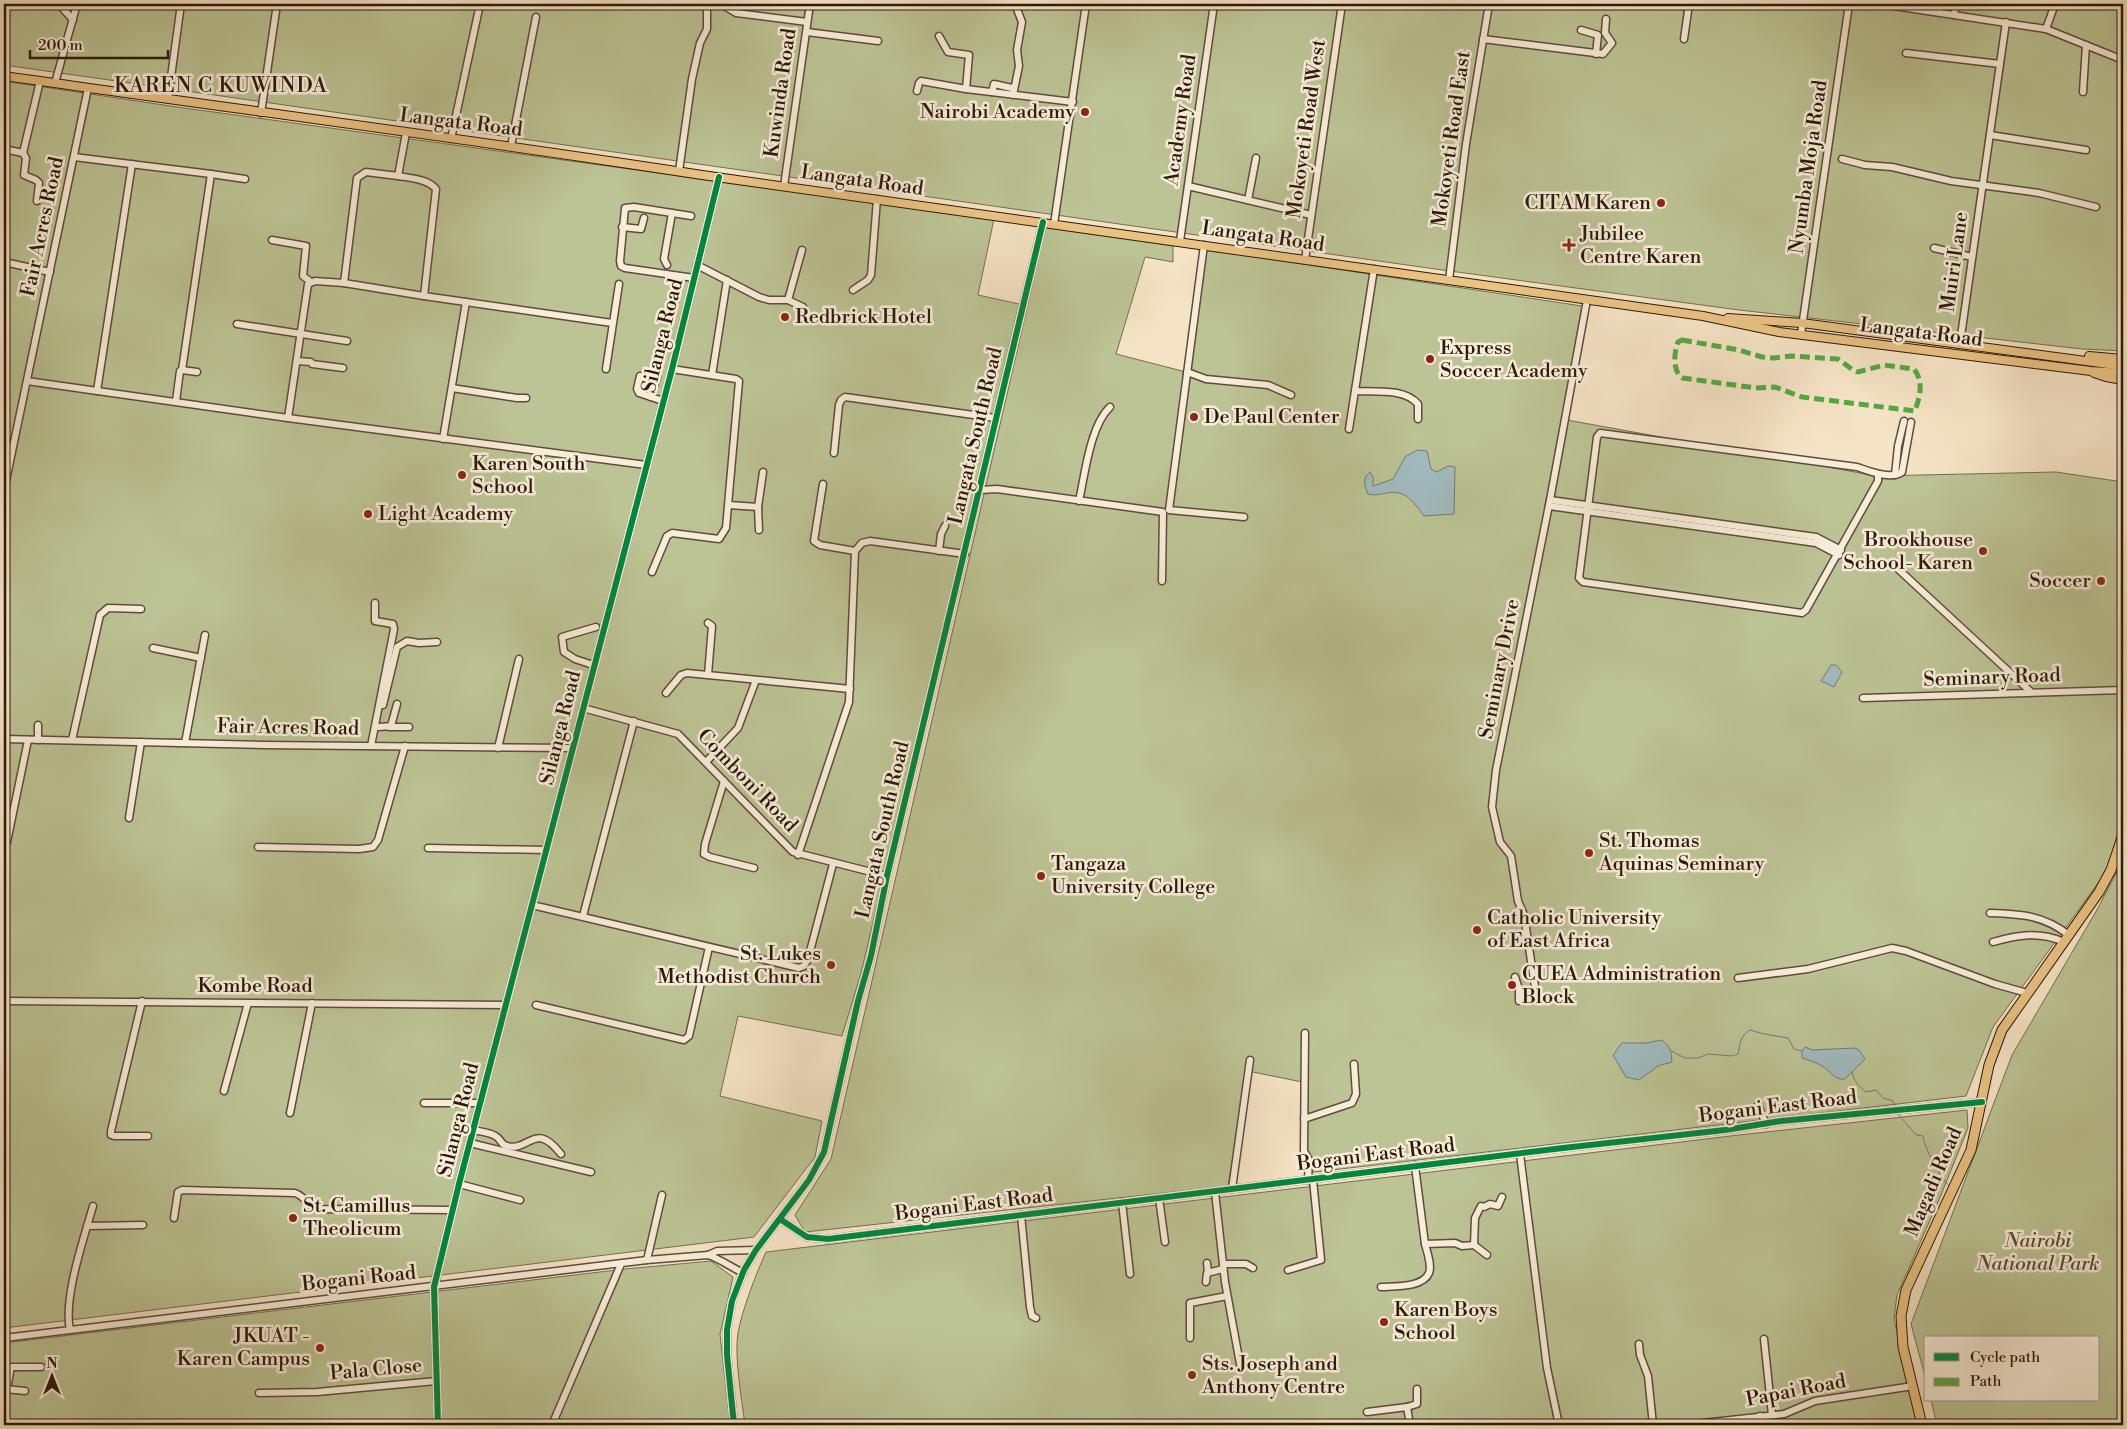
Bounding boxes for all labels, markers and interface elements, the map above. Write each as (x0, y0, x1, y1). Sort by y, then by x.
street label: Kuwinda Road (760, 26, 803, 159)
scale bar (30, 28, 168, 60)
text: 200 m (38, 36, 83, 55)
street label: Mokoyeti Road West (1282, 38, 1332, 220)
street label: Mokoyeti Road East (1427, 49, 1477, 229)
street label: Academy Road (1159, 52, 1203, 188)
district label: KAREN C KUWINDA (114, 73, 328, 99)
street label: Nyumba Moja Road (1784, 78, 1834, 256)
place label: Nairobi Academy (920, 100, 1075, 125)
street label: Langata Road (398, 103, 525, 143)
marker: Nairobi Academy (1079, 106, 1091, 118)
street label: Fair Acres Road (16, 154, 70, 299)
street label: Langata Road (799, 160, 926, 202)
place label: CITAM Karen (1525, 191, 1651, 216)
marker: CITAM Karen (1655, 197, 1667, 209)
street label: Muiri Lane (1936, 210, 1974, 314)
street label: Langata Road (1200, 216, 1327, 258)
place label: Jubilee Centre Karen (1579, 222, 1702, 270)
marker: Jubilee Centre Karen (1562, 238, 1576, 252)
street label: Silanga Road (637, 276, 689, 396)
place label: Redbrick Hotel (795, 305, 932, 330)
marker: Redbrick Hotel (779, 311, 791, 323)
street label: Langata Road (1858, 313, 1985, 353)
place label: Express Soccer Academy (1440, 336, 1588, 384)
street label: Langata South Road (943, 344, 1009, 527)
marker: Express Soccer Academy (1424, 353, 1436, 365)
place label: De Paul Center (1204, 405, 1340, 430)
marker: De Paul Center (1188, 411, 1200, 423)
place label: Karen South School (472, 452, 586, 500)
marker: Karen South School (456, 469, 468, 481)
place label: Light Academy (378, 502, 514, 527)
marker: Light Academy (362, 508, 374, 520)
place label: Brookhouse School- Karen (1843, 528, 1973, 576)
marker: Brookhouse School- Karen (1977, 545, 1989, 557)
place label: Soccer (2029, 569, 2091, 594)
marker: Soccer (2095, 575, 2107, 587)
street label: Seminary Drive (1474, 597, 1526, 741)
street label: Seminary Road (1923, 663, 2062, 693)
street label: Silanga Road (535, 668, 587, 788)
street label: Fair Acres Road (217, 714, 360, 742)
street label: Comboni Road (691, 724, 803, 838)
street label: Langata South Road (850, 738, 916, 921)
place label: St. Thomas Aquinas Seminary (1598, 829, 1765, 877)
marker: St. Thomas Aquinas Seminary (1583, 847, 1595, 859)
place label: Tangaza University College (1051, 852, 1215, 900)
marker: Tangaza University College (1035, 870, 1047, 882)
place label: Catholic University of East Africa (1487, 906, 1661, 954)
marker: Catholic University of East Africa (1471, 924, 1483, 936)
place label: St. Lukes Methodist Church (657, 942, 821, 990)
marker: St. Lukes Methodist Church (825, 959, 837, 971)
place label: CUEA Administration Block (1521, 962, 1721, 1010)
street label: Kombe Road (197, 974, 313, 999)
marker: CUEA Administration Block (1506, 979, 1518, 991)
street label: Silanga Road (433, 1060, 485, 1180)
street label: Bogani East Road (1697, 1085, 1859, 1129)
street label: Magadi Road (1900, 1123, 1969, 1241)
street label: Bogani East Road (1295, 1133, 1457, 1177)
street label: Bogani East Road (893, 1183, 1055, 1227)
place label: St. Camillus Theolicum (303, 1194, 410, 1242)
marker: St. Camillus Theolicum (287, 1212, 299, 1224)
park label: Nairobi National Park (1975, 1229, 2100, 1277)
street label: Bogani Road (300, 1261, 418, 1298)
place label: Karen Boys School (1394, 1298, 1498, 1346)
marker: Karen Boys School (1378, 1316, 1390, 1328)
place label: JKUAT - Karen Campus (177, 1324, 310, 1372)
legend (1924, 1336, 2100, 1402)
marker: JKUAT - Karen Campus (314, 1342, 326, 1354)
text: Cycle path (1970, 1348, 2040, 1367)
north arrow (28, 1352, 78, 1402)
place label: Sts. Joseph and Anthony Centre (1201, 1352, 1345, 1400)
street label: Pala Close (329, 1354, 423, 1386)
text: N (46, 1355, 58, 1373)
marker: Sts. Joseph and Anthony Centre (1186, 1369, 1198, 1381)
street label: Papai Road (1744, 1369, 1849, 1413)
text: Path (1970, 1372, 2002, 1391)

